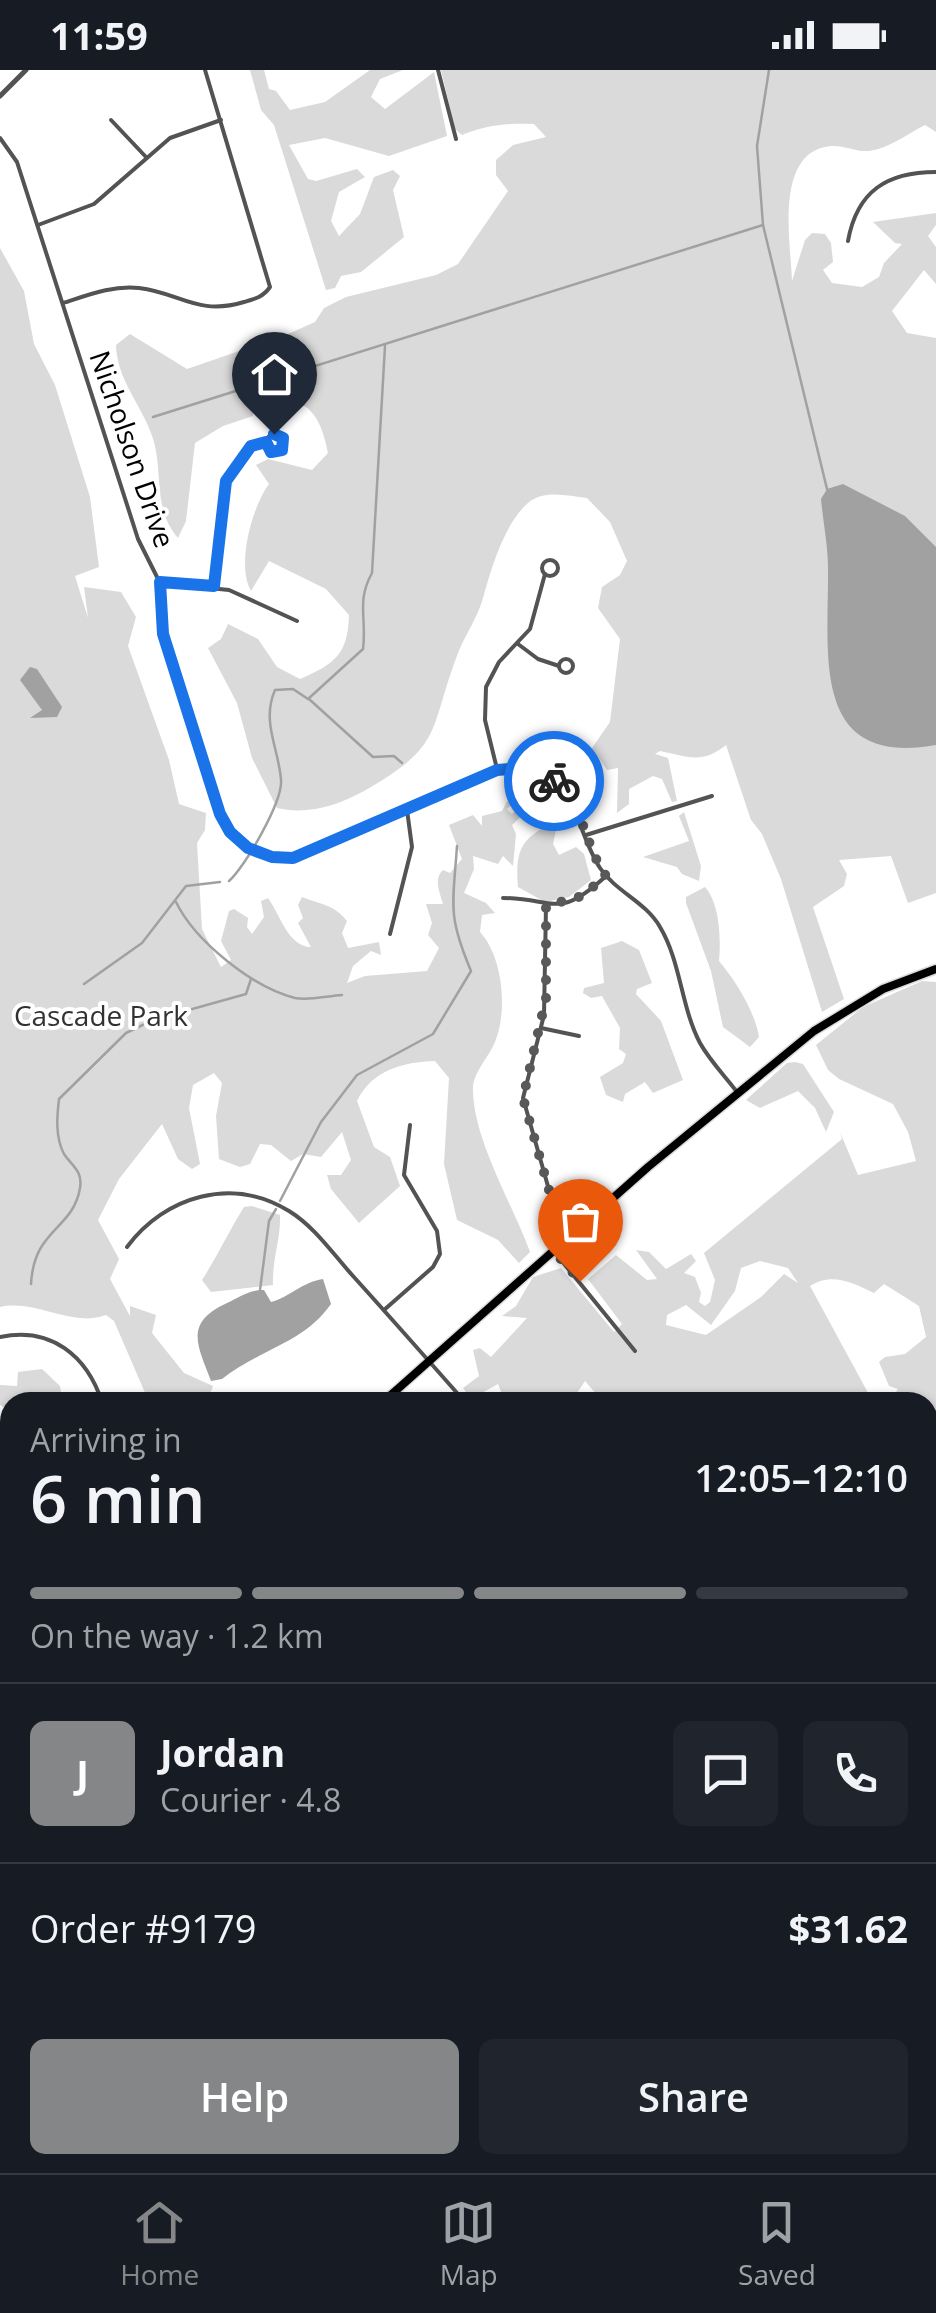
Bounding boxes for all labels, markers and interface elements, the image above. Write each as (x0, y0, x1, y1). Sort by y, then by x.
text: 11:59 (50, 9, 148, 61)
pin (232, 332, 317, 435)
street label: Nicholson Drive (82, 346, 184, 552)
icon: home (247, 347, 302, 402)
courier (504, 731, 604, 831)
icon: bike (527, 754, 582, 809)
park label: Cascade Park (14, 996, 188, 1034)
pin (538, 1179, 623, 1282)
icon: bag (553, 1194, 608, 1249)
text: Arriving in (30, 1418, 182, 1461)
text: 12:05–12:10 (694, 1451, 908, 1503)
text: 6 min (30, 1454, 205, 1542)
text: On the way · 1.2 km (30, 1614, 324, 1657)
button: chat (673, 1721, 778, 1826)
button: phone (803, 1721, 908, 1826)
text: Jordan (160, 1726, 285, 1778)
text: J (76, 1747, 89, 1799)
text: Courier · 4.8 (160, 1778, 341, 1821)
text: Order #9179 (30, 1902, 257, 1954)
text: $31.62 (789, 1902, 908, 1954)
button: Help (30, 2039, 459, 2154)
button: Share (479, 2039, 908, 2154)
tab: Home (120, 2195, 199, 2293)
tab: Map (440, 2195, 498, 2293)
tab: Saved (738, 2195, 816, 2293)

